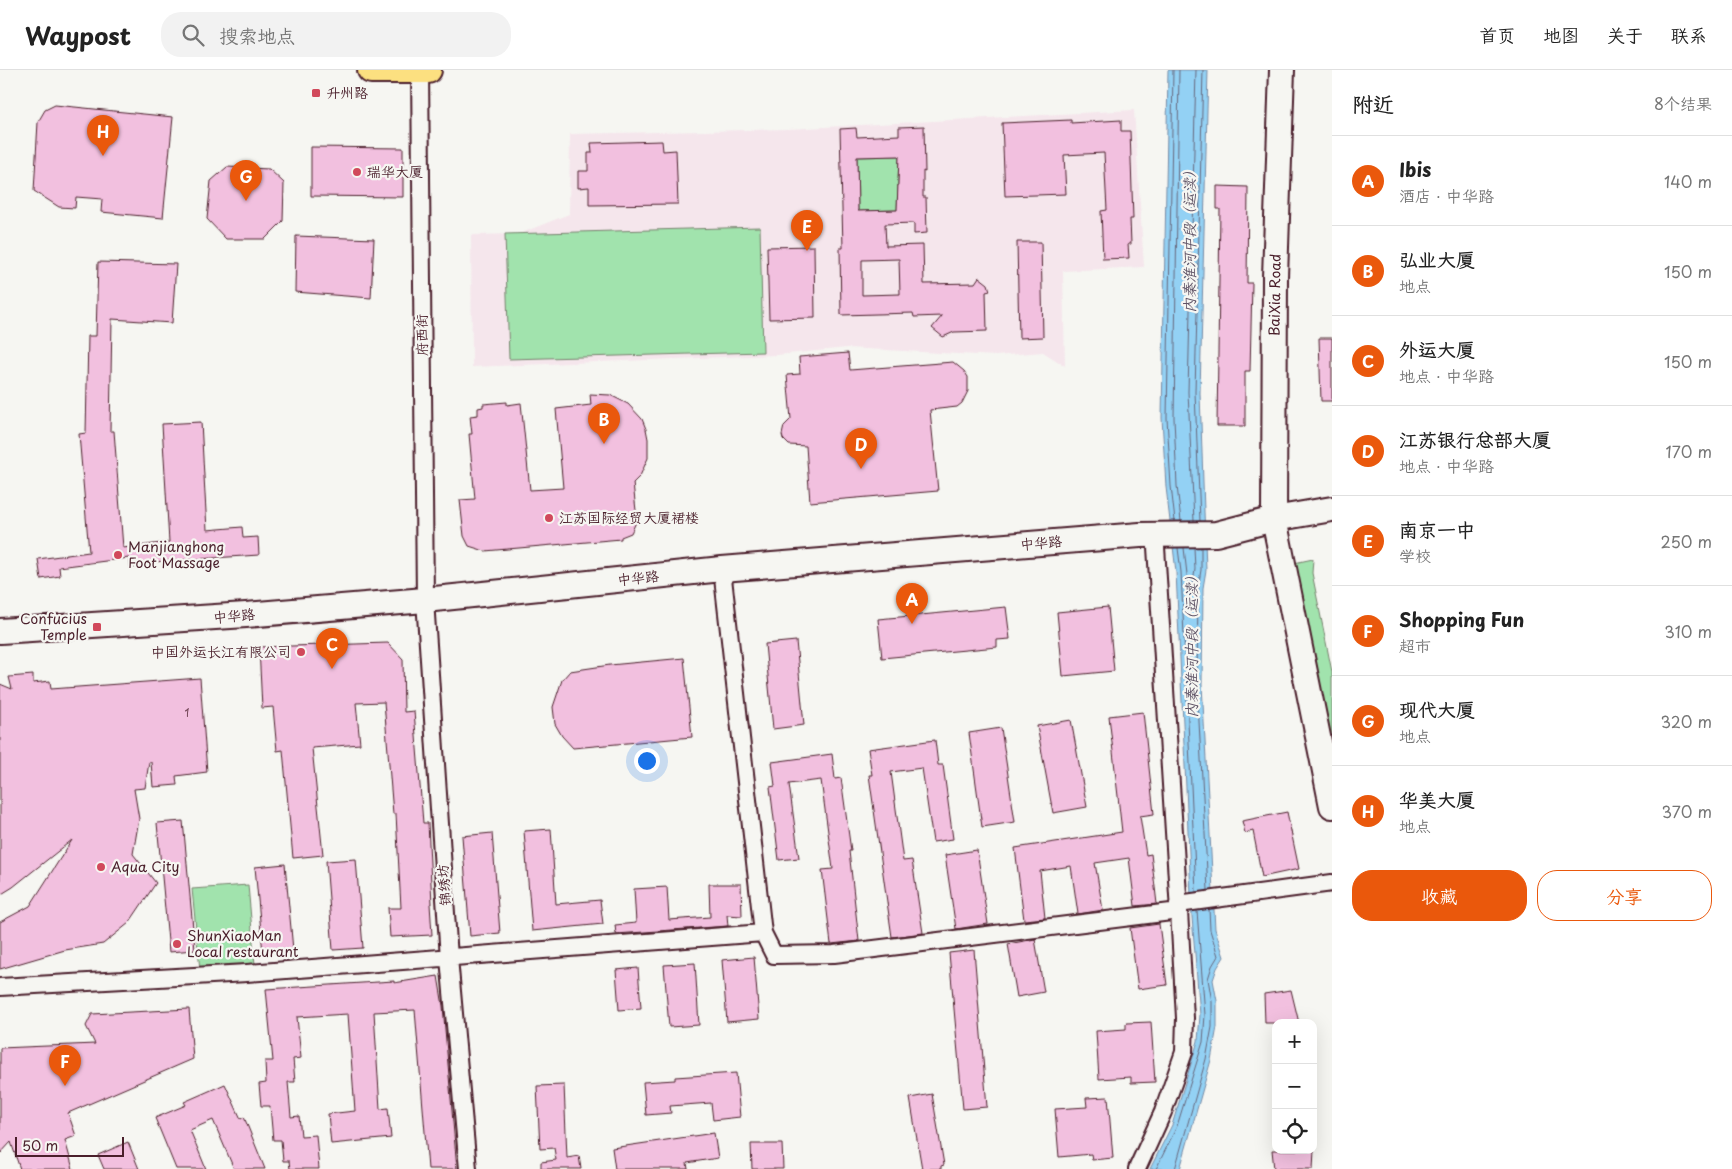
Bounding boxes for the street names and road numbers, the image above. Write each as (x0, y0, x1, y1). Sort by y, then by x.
street label: BaiXia Road (1263, 254, 1286, 336)
street label: 府西街 (411, 314, 432, 356)
street label: 中华路 (1019, 530, 1063, 555)
street label: 中华路 (616, 565, 660, 590)
street label: 中华路 (212, 603, 256, 628)
street label: 锦绣坊 (432, 863, 455, 907)

